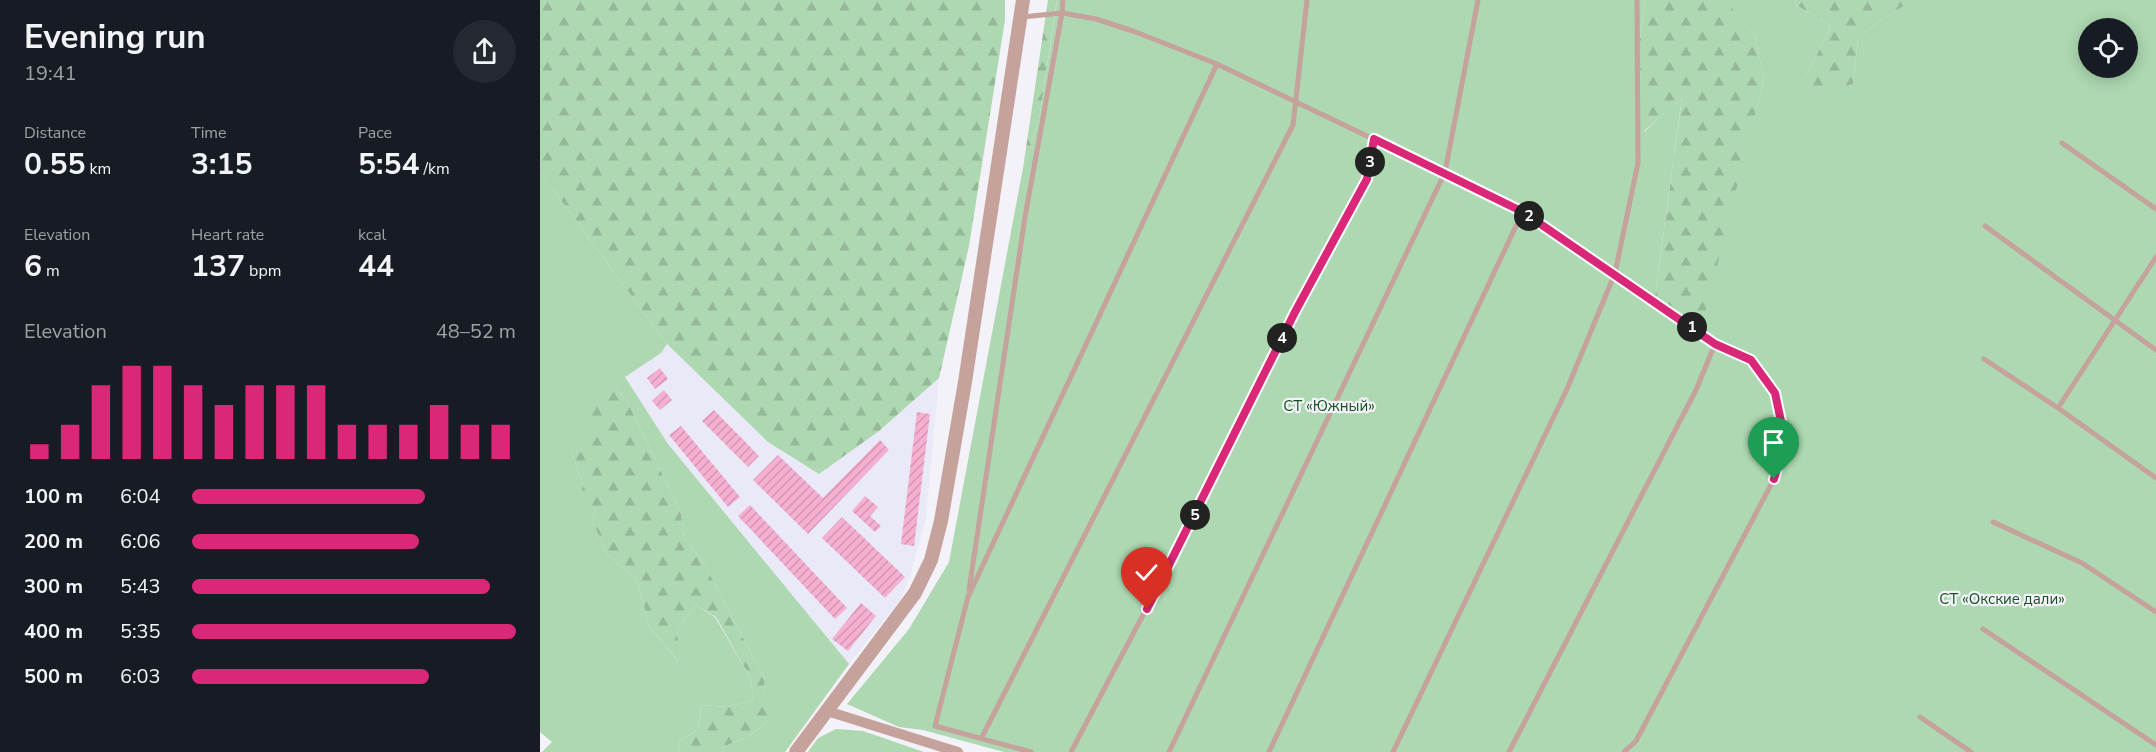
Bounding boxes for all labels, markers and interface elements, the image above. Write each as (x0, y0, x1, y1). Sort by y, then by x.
text: Evening run (24, 15, 206, 60)
map controls (2078, 18, 2138, 78)
button: locate (2078, 18, 2138, 78)
button: share (453, 20, 516, 83)
text: 19:41 (24, 60, 77, 87)
text: Distance (24, 122, 86, 144)
text: Time (191, 122, 227, 144)
text: Pace (358, 122, 392, 144)
text: 0.55 (24, 144, 85, 185)
text: 3:15 (191, 144, 252, 185)
text: 5:54 (358, 144, 419, 185)
pin: 3 (1355, 147, 1385, 177)
text: 3 (1365, 151, 1375, 173)
text: km (85, 158, 111, 180)
text: /km (419, 158, 450, 180)
pin: 2 (1514, 201, 1544, 231)
text: 2 (1524, 205, 1534, 227)
text: Elevation (24, 224, 90, 246)
text: Heart rate (191, 224, 264, 246)
text: kcal (358, 224, 386, 246)
text: 6 (24, 246, 42, 287)
text: 137 (191, 246, 245, 287)
text: 44 (358, 246, 394, 287)
text: m (42, 260, 60, 282)
text: bpm (245, 260, 281, 282)
pin: 1 (1677, 312, 1707, 342)
text: 1 (1687, 316, 1697, 338)
text: Elevation (24, 318, 107, 345)
text: 48–52 m (436, 318, 516, 345)
pin: 4 (1267, 323, 1297, 353)
text: 4 (1277, 327, 1287, 349)
park label: СТ «Южный» (1283, 396, 1375, 416)
pin (1748, 417, 1799, 479)
icon: arrive (1757, 426, 1790, 459)
text: 100 m (24, 483, 83, 510)
text: 6:04 (120, 483, 161, 510)
pin: 5 (1180, 500, 1210, 530)
text: 5 (1190, 504, 1200, 526)
text: 200 m (24, 528, 83, 555)
text: 6:06 (120, 528, 161, 555)
pin (1121, 547, 1172, 609)
icon: check (1130, 556, 1163, 589)
text: 300 m (24, 573, 83, 600)
text: 5:43 (120, 573, 161, 600)
park label: СТ «Окские дали» (1939, 589, 2065, 609)
text: 400 m (24, 618, 83, 645)
text: 5:35 (120, 618, 161, 645)
text: 500 m (24, 663, 83, 690)
text: 6:03 (120, 663, 161, 690)

